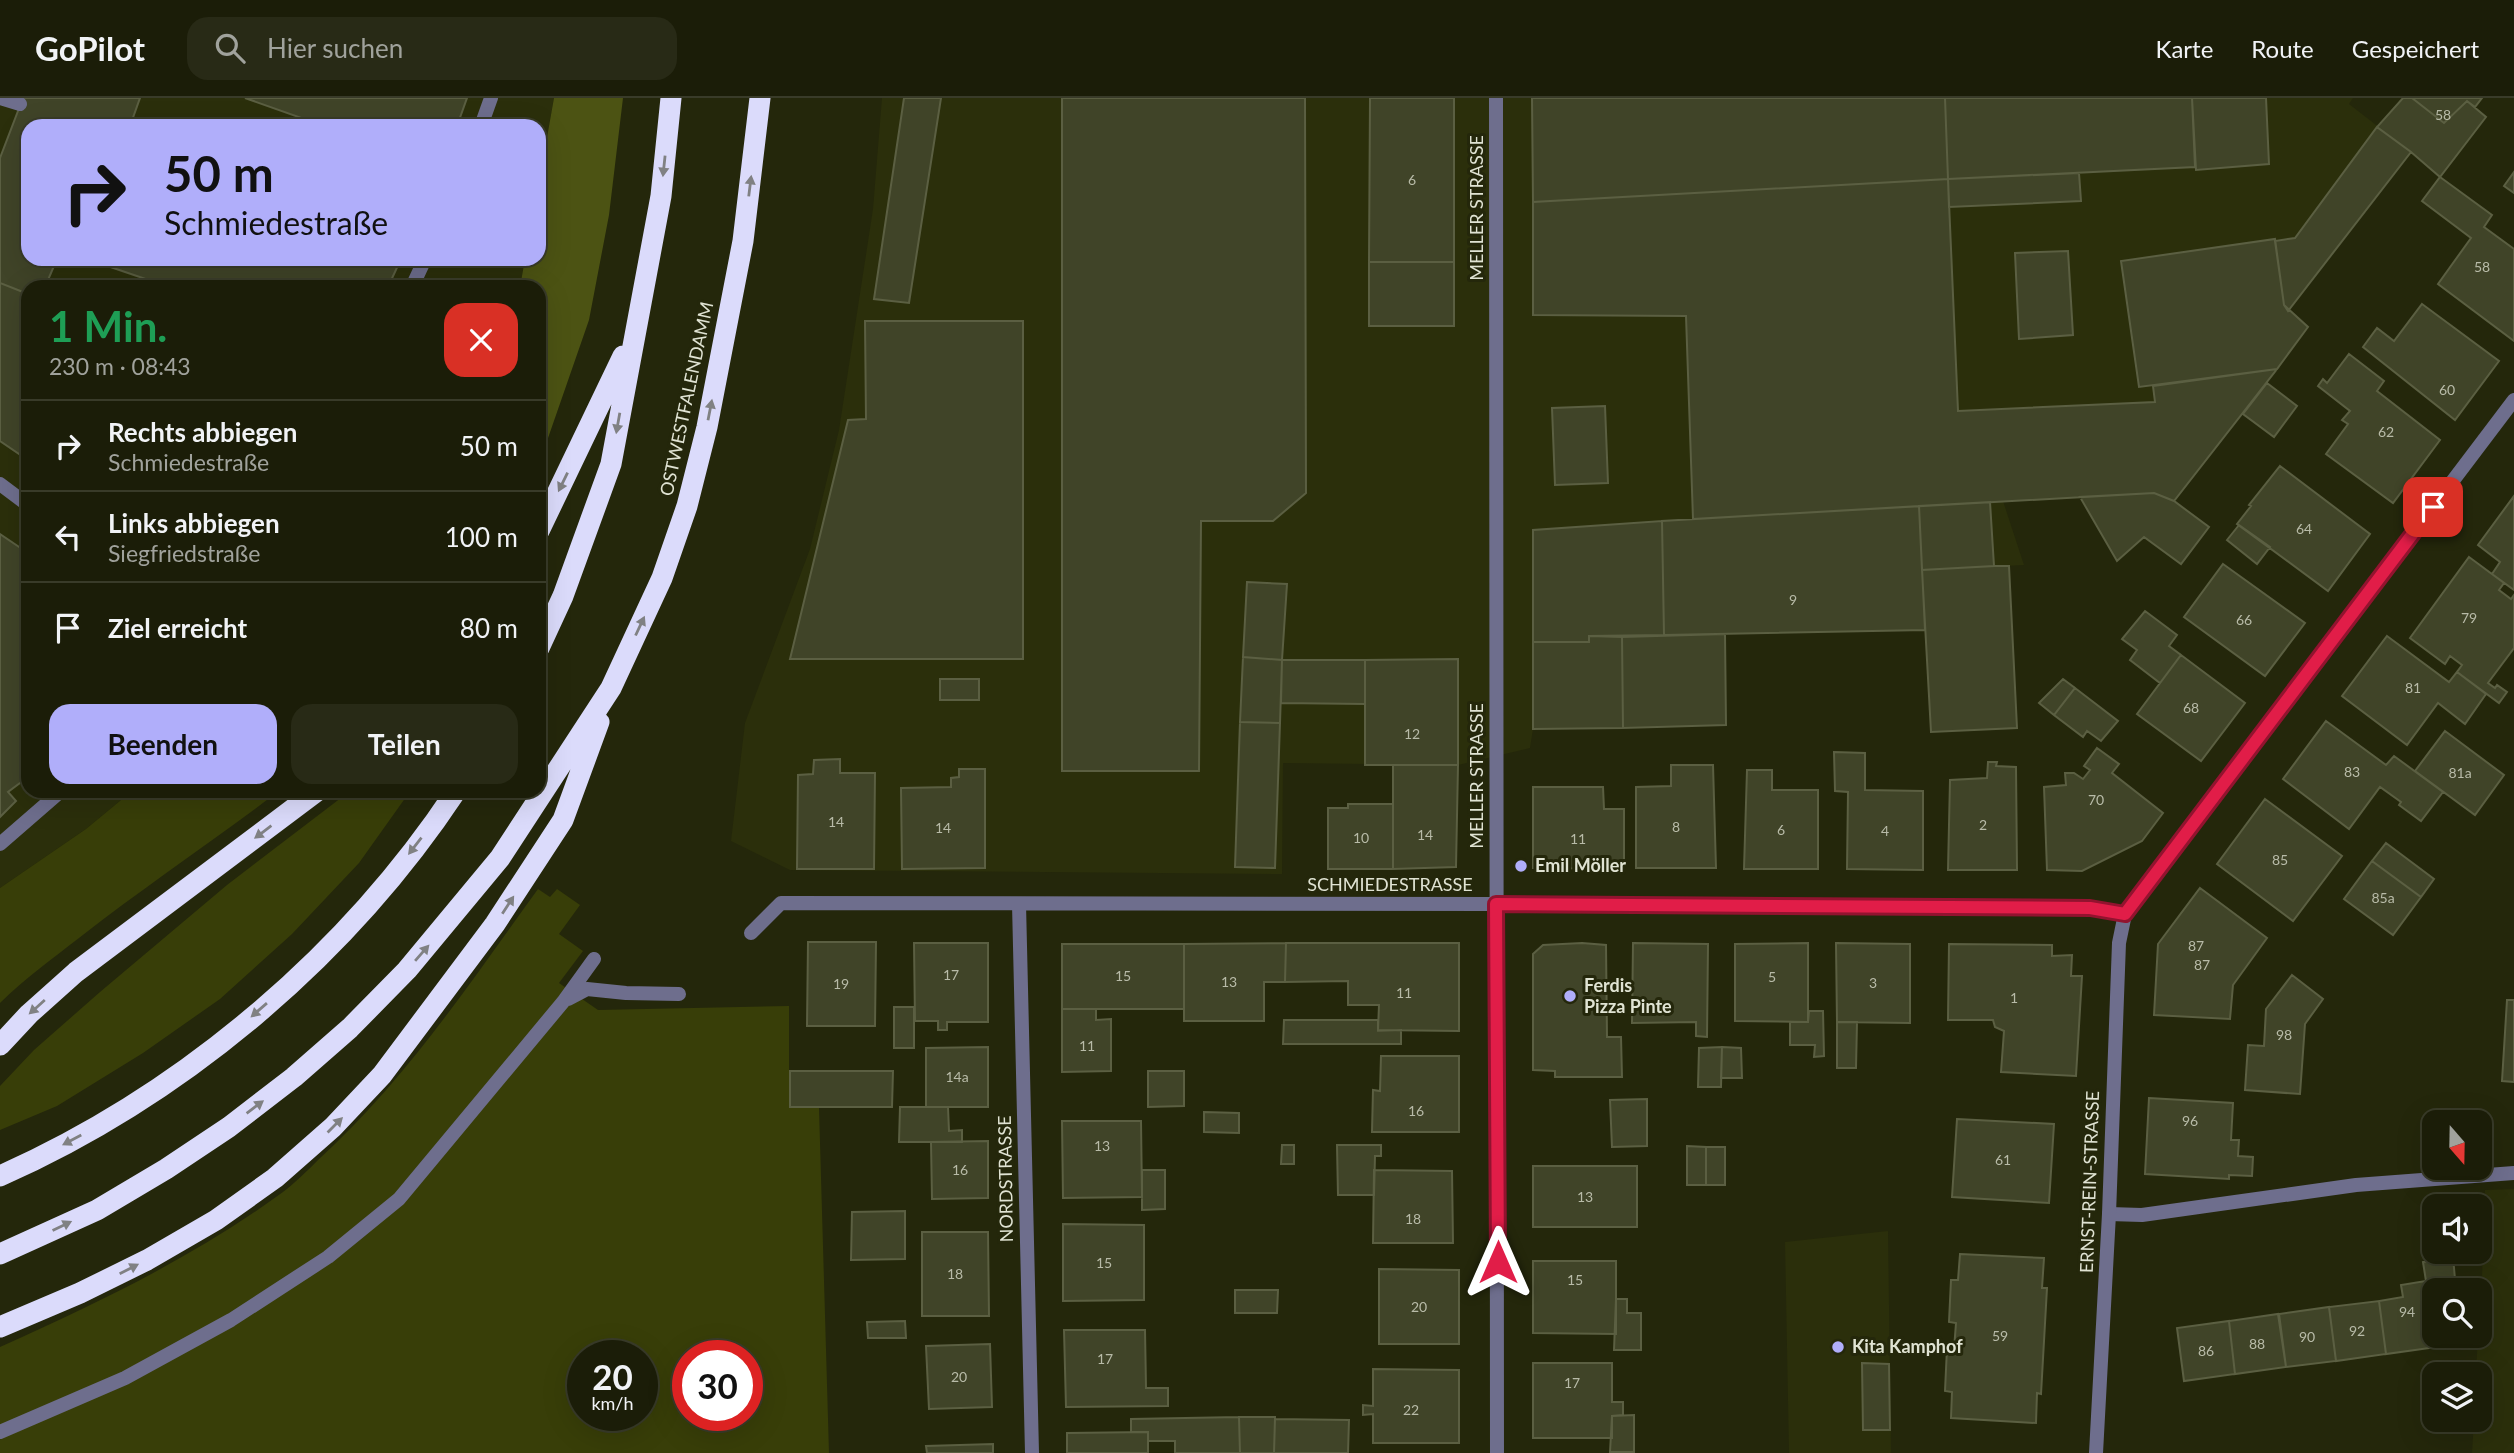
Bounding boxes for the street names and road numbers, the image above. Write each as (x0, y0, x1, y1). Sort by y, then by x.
street label: MELLER STRASSE (1465, 135, 1487, 281)
street label: OSTWESTFALENDAMM (655, 300, 717, 498)
street label: MELLER STRASSE (1465, 703, 1487, 849)
street label: SCHMIEDESTRASSE (1307, 873, 1473, 895)
street label: ERNST-REIN-STRASSE (2075, 1090, 2103, 1273)
street label: NORDSTRASSE (993, 1115, 1017, 1243)

